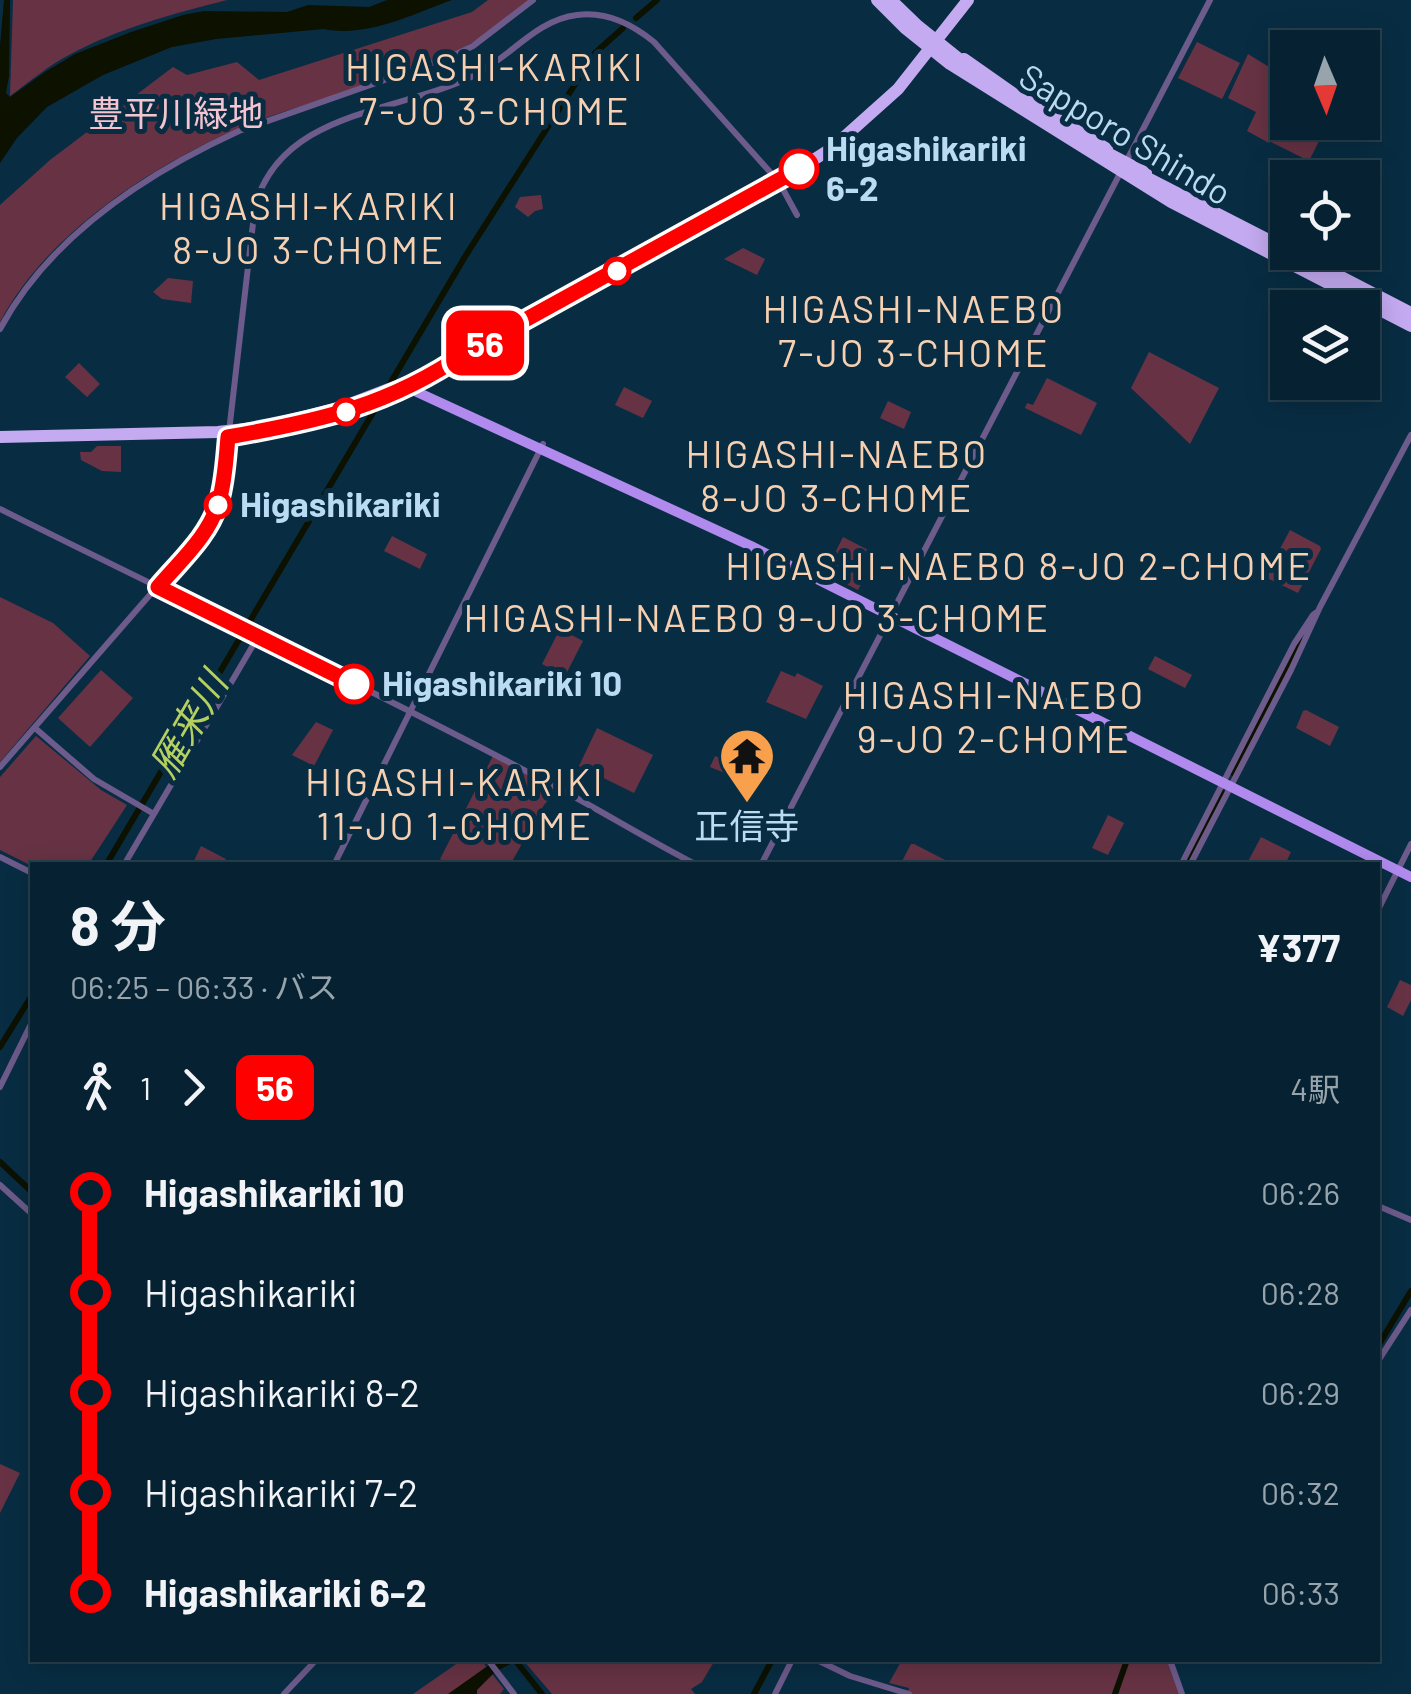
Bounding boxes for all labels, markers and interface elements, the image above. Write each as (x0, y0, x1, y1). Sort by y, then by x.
north arrow (1270, 30, 1380, 140)
map controls (1270, 30, 1380, 400)
district label: HIGASHI-KARIKI 7-JO 3-CHOME (345, 43, 645, 133)
street label: Sapporo Shindo (1013, 54, 1239, 213)
park label: 豊平川緑地 (88, 91, 264, 133)
place label: Higashikariki 6-2 (826, 126, 1027, 208)
marker: Higashikariki 6-2 (780, 150, 818, 188)
button: locate (1270, 160, 1380, 270)
district label: HIGASHI-KARIKI 8-JO 3-CHOME (159, 182, 459, 272)
unlabelled marker (604, 258, 630, 284)
district label: HIGASHI-NAEBO 7-JO 3-CHOME (762, 285, 1066, 375)
button: layers (1270, 290, 1380, 400)
line badge: 56 (440, 310, 530, 376)
text: 56 (466, 322, 504, 364)
unlabelled marker (333, 399, 359, 425)
district label: HIGASHI-NAEBO 8-JO 3-CHOME (685, 430, 989, 520)
place label: Higashikariki (240, 482, 441, 524)
marker: Higashikariki (205, 492, 231, 518)
district label: HIGASHI-NAEBO 8-JO 2-CHOME (725, 542, 1313, 588)
district label: HIGASHI-NAEBO 9-JO 3-CHOME (464, 594, 1050, 640)
water label: 雁来川 (139, 660, 238, 785)
place label: Higashikariki 10 (382, 661, 622, 703)
marker: Higashikariki 10 (335, 665, 373, 703)
district label: HIGASHI-NAEBO 9-JO 2-CHOME (842, 671, 1146, 761)
temple icon: 正信寺 (717, 726, 777, 805)
district label: HIGASHI-KARIKI 11-JO 1-CHOME (305, 758, 605, 848)
place label: 正信寺 (694, 804, 800, 846)
text: 8 分 (70, 891, 166, 957)
text: ¥377 (1256, 924, 1340, 970)
text: 06:25 – 06:33 · バス (70, 967, 338, 1005)
icon: walk (70, 1060, 125, 1115)
icon: forward (166, 1060, 221, 1115)
text: 56 (256, 1066, 294, 1108)
text: 1 (140, 1068, 151, 1106)
text: 4駅 (1290, 1069, 1340, 1107)
text: Higashikariki 10 (144, 1169, 405, 1215)
text: 06:26 (1261, 1173, 1340, 1211)
text: Higashikariki (144, 1269, 357, 1315)
text: 06:28 (1261, 1273, 1340, 1311)
text: Higashikariki 8-2 (144, 1369, 420, 1415)
text: 06:29 (1261, 1373, 1340, 1411)
text: Higashikariki 7-2 (144, 1469, 418, 1515)
text: 06:32 (1261, 1473, 1340, 1511)
text: Higashikariki 6-2 (144, 1569, 427, 1615)
text: 06:33 (1262, 1573, 1340, 1611)

